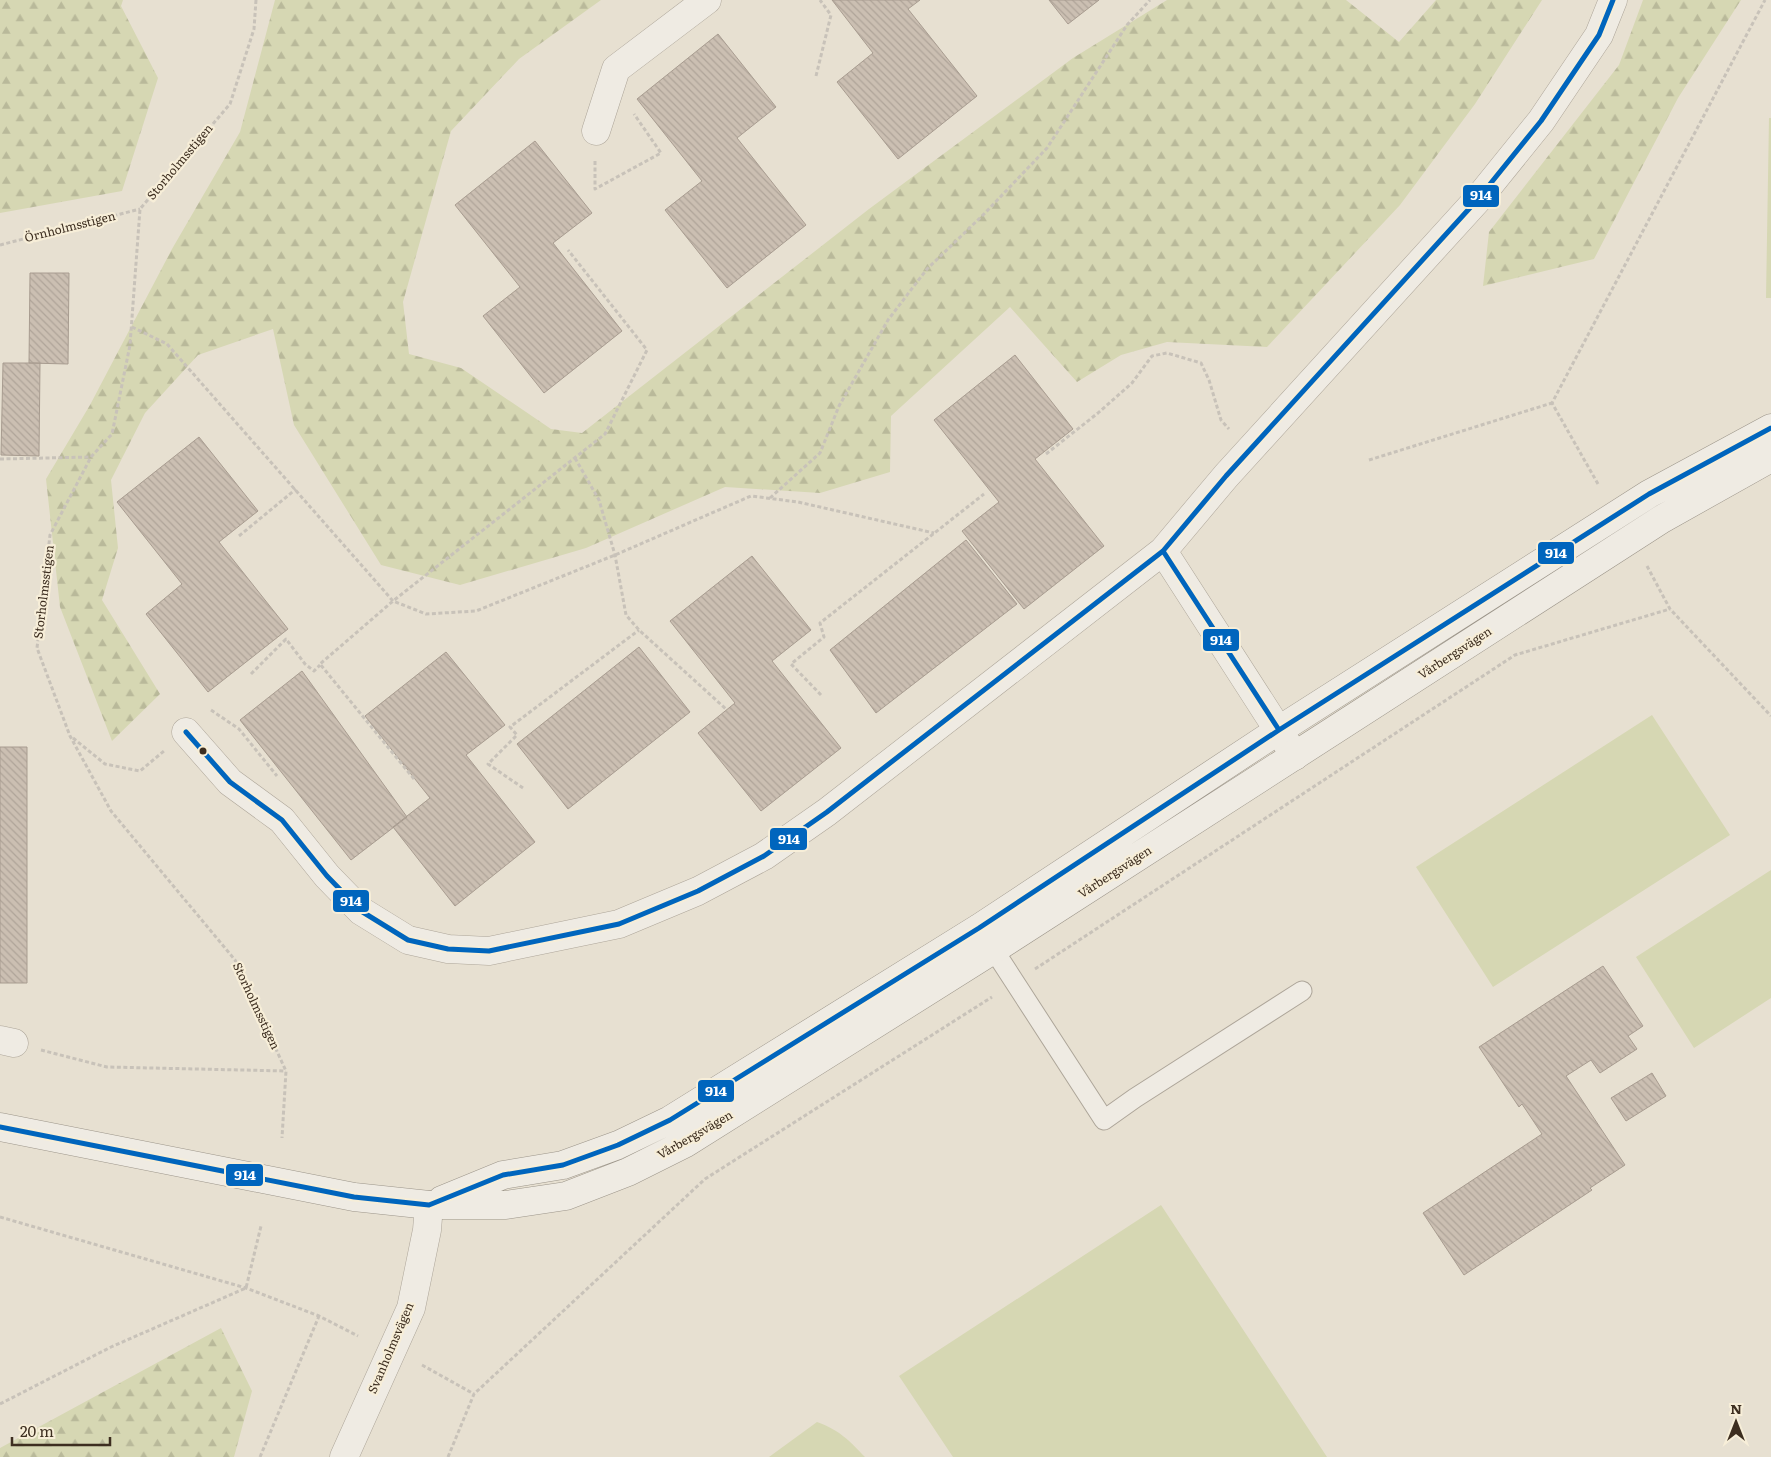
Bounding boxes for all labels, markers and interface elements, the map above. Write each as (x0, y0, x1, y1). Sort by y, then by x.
street label: Storholmsstigen (142, 119, 217, 203)
line badge: 914 (1462, 184, 1500, 208)
text: 914 (1470, 184, 1492, 204)
street label: Örnholmsstigen (22, 206, 117, 246)
line badge: 914 (1537, 541, 1575, 565)
text: 914 (1545, 542, 1567, 562)
street label: Storholmsstigen (28, 544, 58, 640)
street label: Vårbergsvägen (1414, 622, 1495, 683)
line badge: 914 (1202, 628, 1240, 652)
text: 914 (1210, 629, 1232, 649)
unlabelled marker (198, 746, 208, 756)
line badge: 914 (769, 827, 808, 851)
text: 914 (778, 828, 800, 848)
street label: Vårbergsvägen (1074, 841, 1155, 902)
line badge: 914 (332, 889, 370, 913)
text: 914 (340, 890, 362, 910)
street label: Storholmsstigen (229, 959, 285, 1052)
line badge: 914 (697, 1079, 735, 1103)
text: 914 (705, 1080, 727, 1100)
street label: Vårbergsvägen (653, 1105, 736, 1163)
line badge: 914 (225, 1163, 264, 1187)
text: 914 (234, 1164, 256, 1184)
street label: Svanholmsvägen (363, 1299, 417, 1396)
north arrow (1711, 1397, 1761, 1447)
text: N (1730, 1398, 1742, 1418)
scale bar (12, 1414, 110, 1446)
text: 20 m (20, 1419, 54, 1442)

